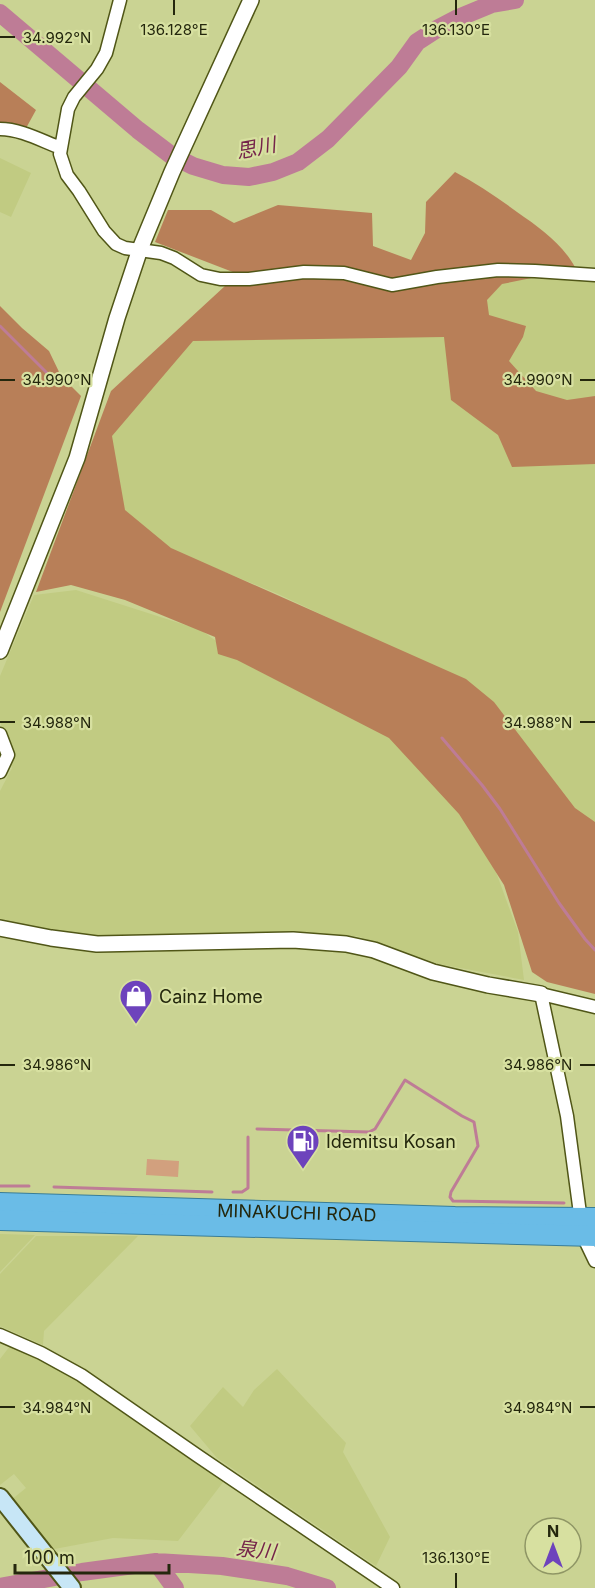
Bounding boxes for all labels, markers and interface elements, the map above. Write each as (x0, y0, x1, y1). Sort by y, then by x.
text: 136.128°E (140, 20, 208, 39)
text: 136.130°E (422, 20, 490, 39)
text: 34.992°N (23, 28, 91, 47)
water label: 思川 (234, 132, 280, 164)
text: 34.990°N (23, 370, 91, 389)
text: 34.990°N (504, 370, 572, 389)
text: 34.988°N (23, 713, 91, 732)
text: 34.988°N (504, 713, 572, 732)
shop icon: Cainz Home (118, 978, 154, 1025)
place label: Cainz Home (159, 986, 263, 1007)
text: 34.986°N (23, 1055, 91, 1074)
text: 34.986°N (504, 1055, 572, 1074)
fuel station icon: Idemitsu Kosan (285, 1123, 321, 1170)
place label: Idemitsu Kosan (326, 1131, 456, 1152)
street label: MINAKUCHI ROAD (217, 1199, 377, 1225)
text: 34.984°N (23, 1398, 91, 1417)
text: 34.984°N (504, 1398, 572, 1417)
north arrow (523, 1516, 583, 1576)
text: N (547, 1521, 559, 1541)
water label: 泉川 (235, 1536, 279, 1564)
scale bar (15, 1537, 170, 1575)
text: 100 m (24, 1547, 75, 1568)
text: 136.130°E (422, 1548, 490, 1567)

